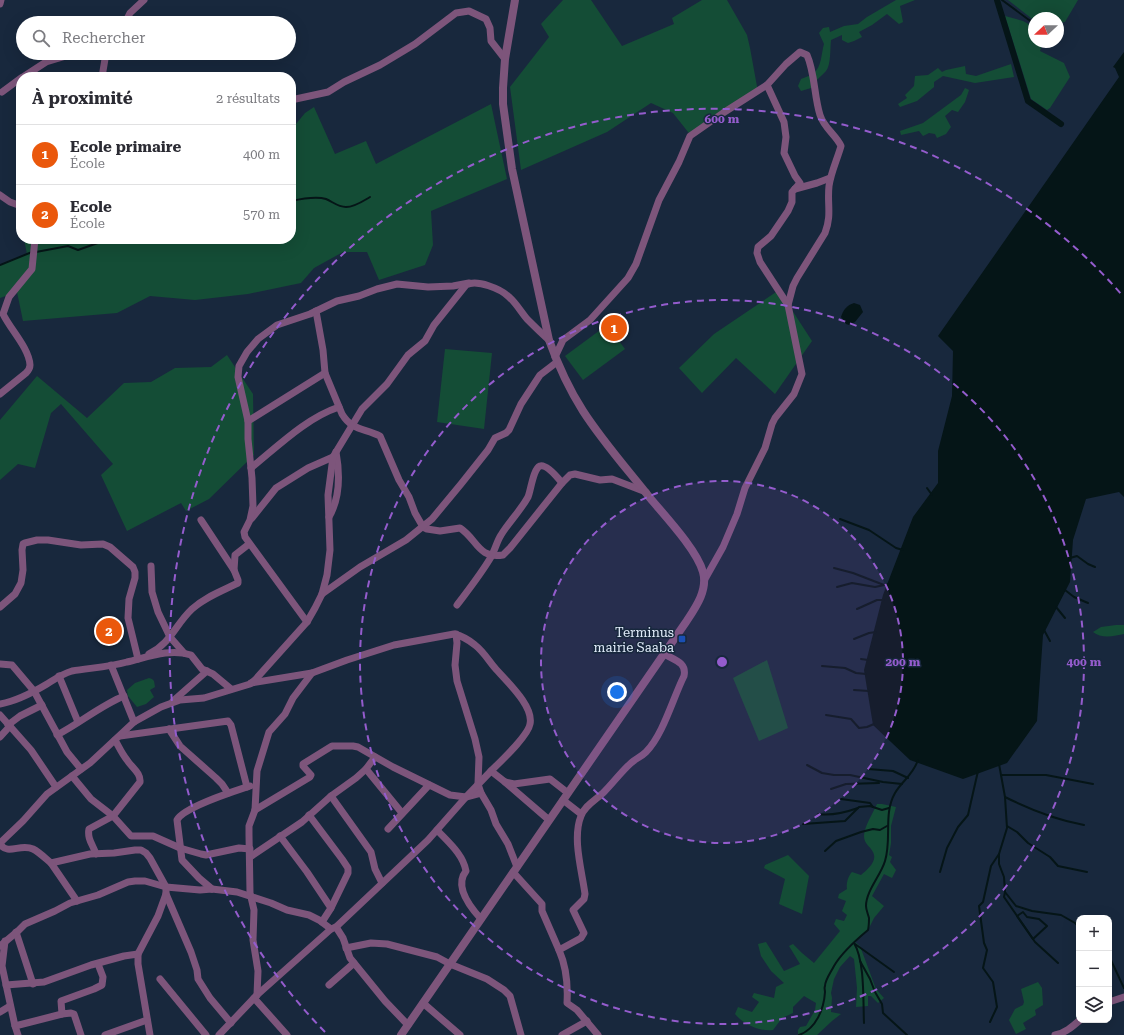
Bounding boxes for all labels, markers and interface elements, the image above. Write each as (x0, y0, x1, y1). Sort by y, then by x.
north arrow (1028, 12, 1064, 48)
search box (16, 16, 296, 60)
icon: search (30, 27, 52, 49)
text: Rechercher (62, 29, 145, 47)
text: À proximité (32, 88, 133, 108)
text: 2 résultats (216, 91, 280, 106)
text: 600 m (705, 112, 740, 126)
text: Ecole primaire (70, 138, 181, 156)
text: 1 (41, 147, 49, 162)
text: 400 m (243, 147, 280, 162)
text: École (70, 156, 105, 171)
text: Ecole (70, 198, 112, 216)
text: 2 (41, 207, 49, 222)
text: 570 m (243, 207, 280, 222)
text: École (70, 216, 105, 231)
pin: 1 (601, 313, 627, 343)
pin: 2 (96, 616, 122, 646)
place label: Terminus mairie Saaba (594, 625, 674, 655)
marker: Terminus mairie Saaba (677, 634, 687, 644)
centre of rings (715, 655, 729, 669)
text: 200 m (886, 655, 921, 669)
text: 400 m (1067, 655, 1102, 669)
your location (607, 682, 627, 702)
map controls (1076, 915, 1112, 1023)
button: + (1076, 915, 1112, 951)
button: − (1076, 951, 1112, 987)
button: layers (1076, 987, 1112, 1023)

